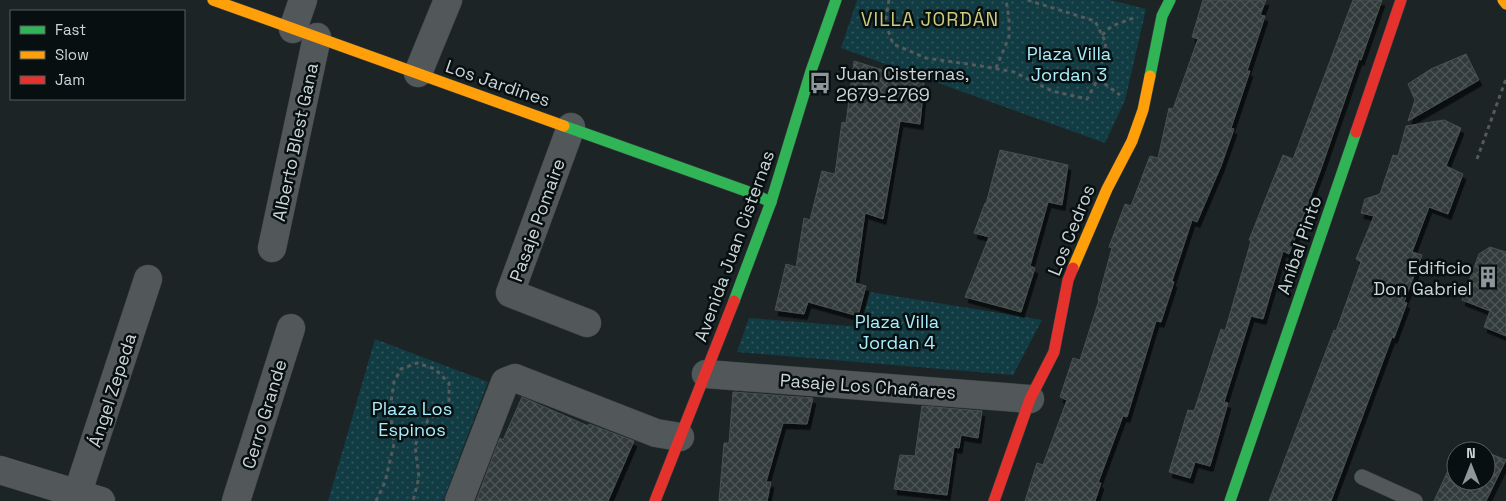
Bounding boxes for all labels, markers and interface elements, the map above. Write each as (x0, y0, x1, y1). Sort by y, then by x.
district label: VILLA JORDÁN (861, 7, 999, 32)
legend (10, 10, 185, 100)
text: Fast (55, 20, 86, 39)
park label: Plaza Villa Jordan 3 (1027, 42, 1111, 86)
text: Slow (55, 45, 89, 64)
street label: Los Jardines (443, 54, 553, 112)
street label: Alberto Blest Gana (267, 61, 323, 223)
place label: Juan Cisternas, 2679-2769 (836, 62, 969, 106)
text: Jam (55, 70, 85, 89)
bus stop icon: Juan Cisternas, 2679-2769 (807, 70, 833, 96)
street label: Avenida Juan Cisternas (689, 147, 779, 345)
street label: Pasaje Pomaire (504, 155, 570, 285)
street label: Los Cedros (1042, 181, 1100, 279)
street label: Aníbal Pinto (1271, 193, 1327, 297)
place label: Edificio Don Gabriel (1373, 256, 1472, 300)
building icon: Edificio Don Gabriel (1475, 264, 1501, 290)
park label: Plaza Villa Jordan 4 (855, 310, 939, 354)
street label: Ángel Zepeda (83, 330, 141, 450)
street label: Cerro Grande (236, 357, 292, 471)
street label: Pasaje Los Chañares (779, 368, 957, 404)
park label: Plaza Los Espinos (372, 397, 452, 441)
north arrow (1446, 441, 1496, 491)
text: N (1466, 444, 1476, 462)

